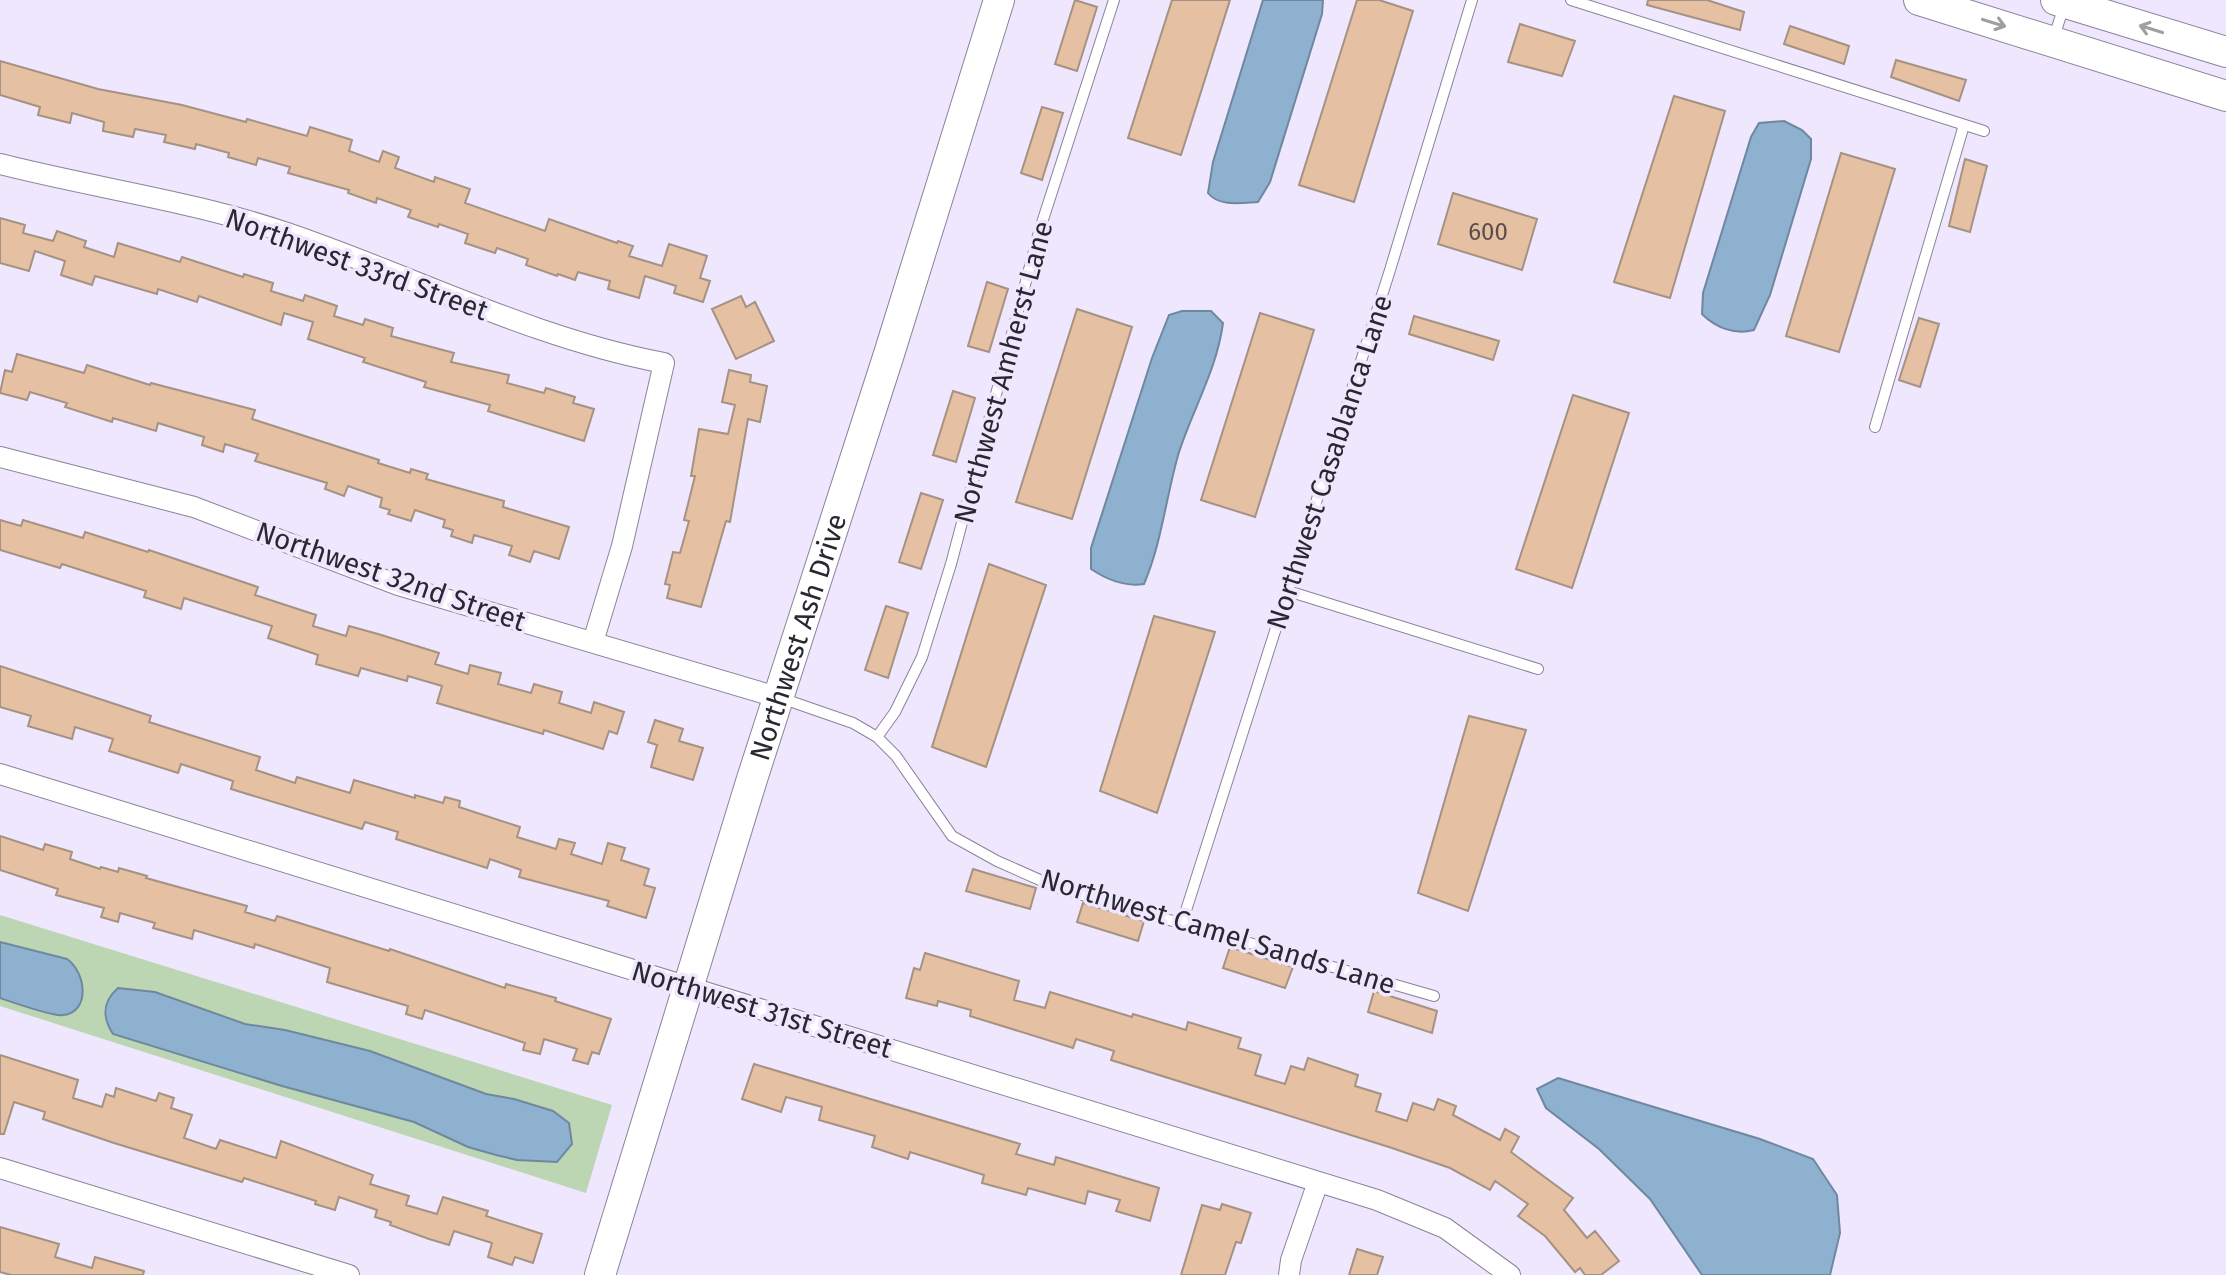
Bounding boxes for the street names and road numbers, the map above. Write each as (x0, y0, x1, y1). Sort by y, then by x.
street label: Northwest 33rd Street (221, 202, 493, 328)
street label: Northwest Amherst Lane (947, 217, 1060, 527)
street label: Northwest Casablanca Lane (1260, 291, 1399, 634)
street label: Northwest Ash Drive (743, 510, 853, 765)
street label: Northwest 32nd Street (252, 515, 531, 638)
street label: Northwest Camel Sands Lane (1037, 862, 1399, 1001)
street label: Northwest 31st Street (628, 954, 897, 1065)

